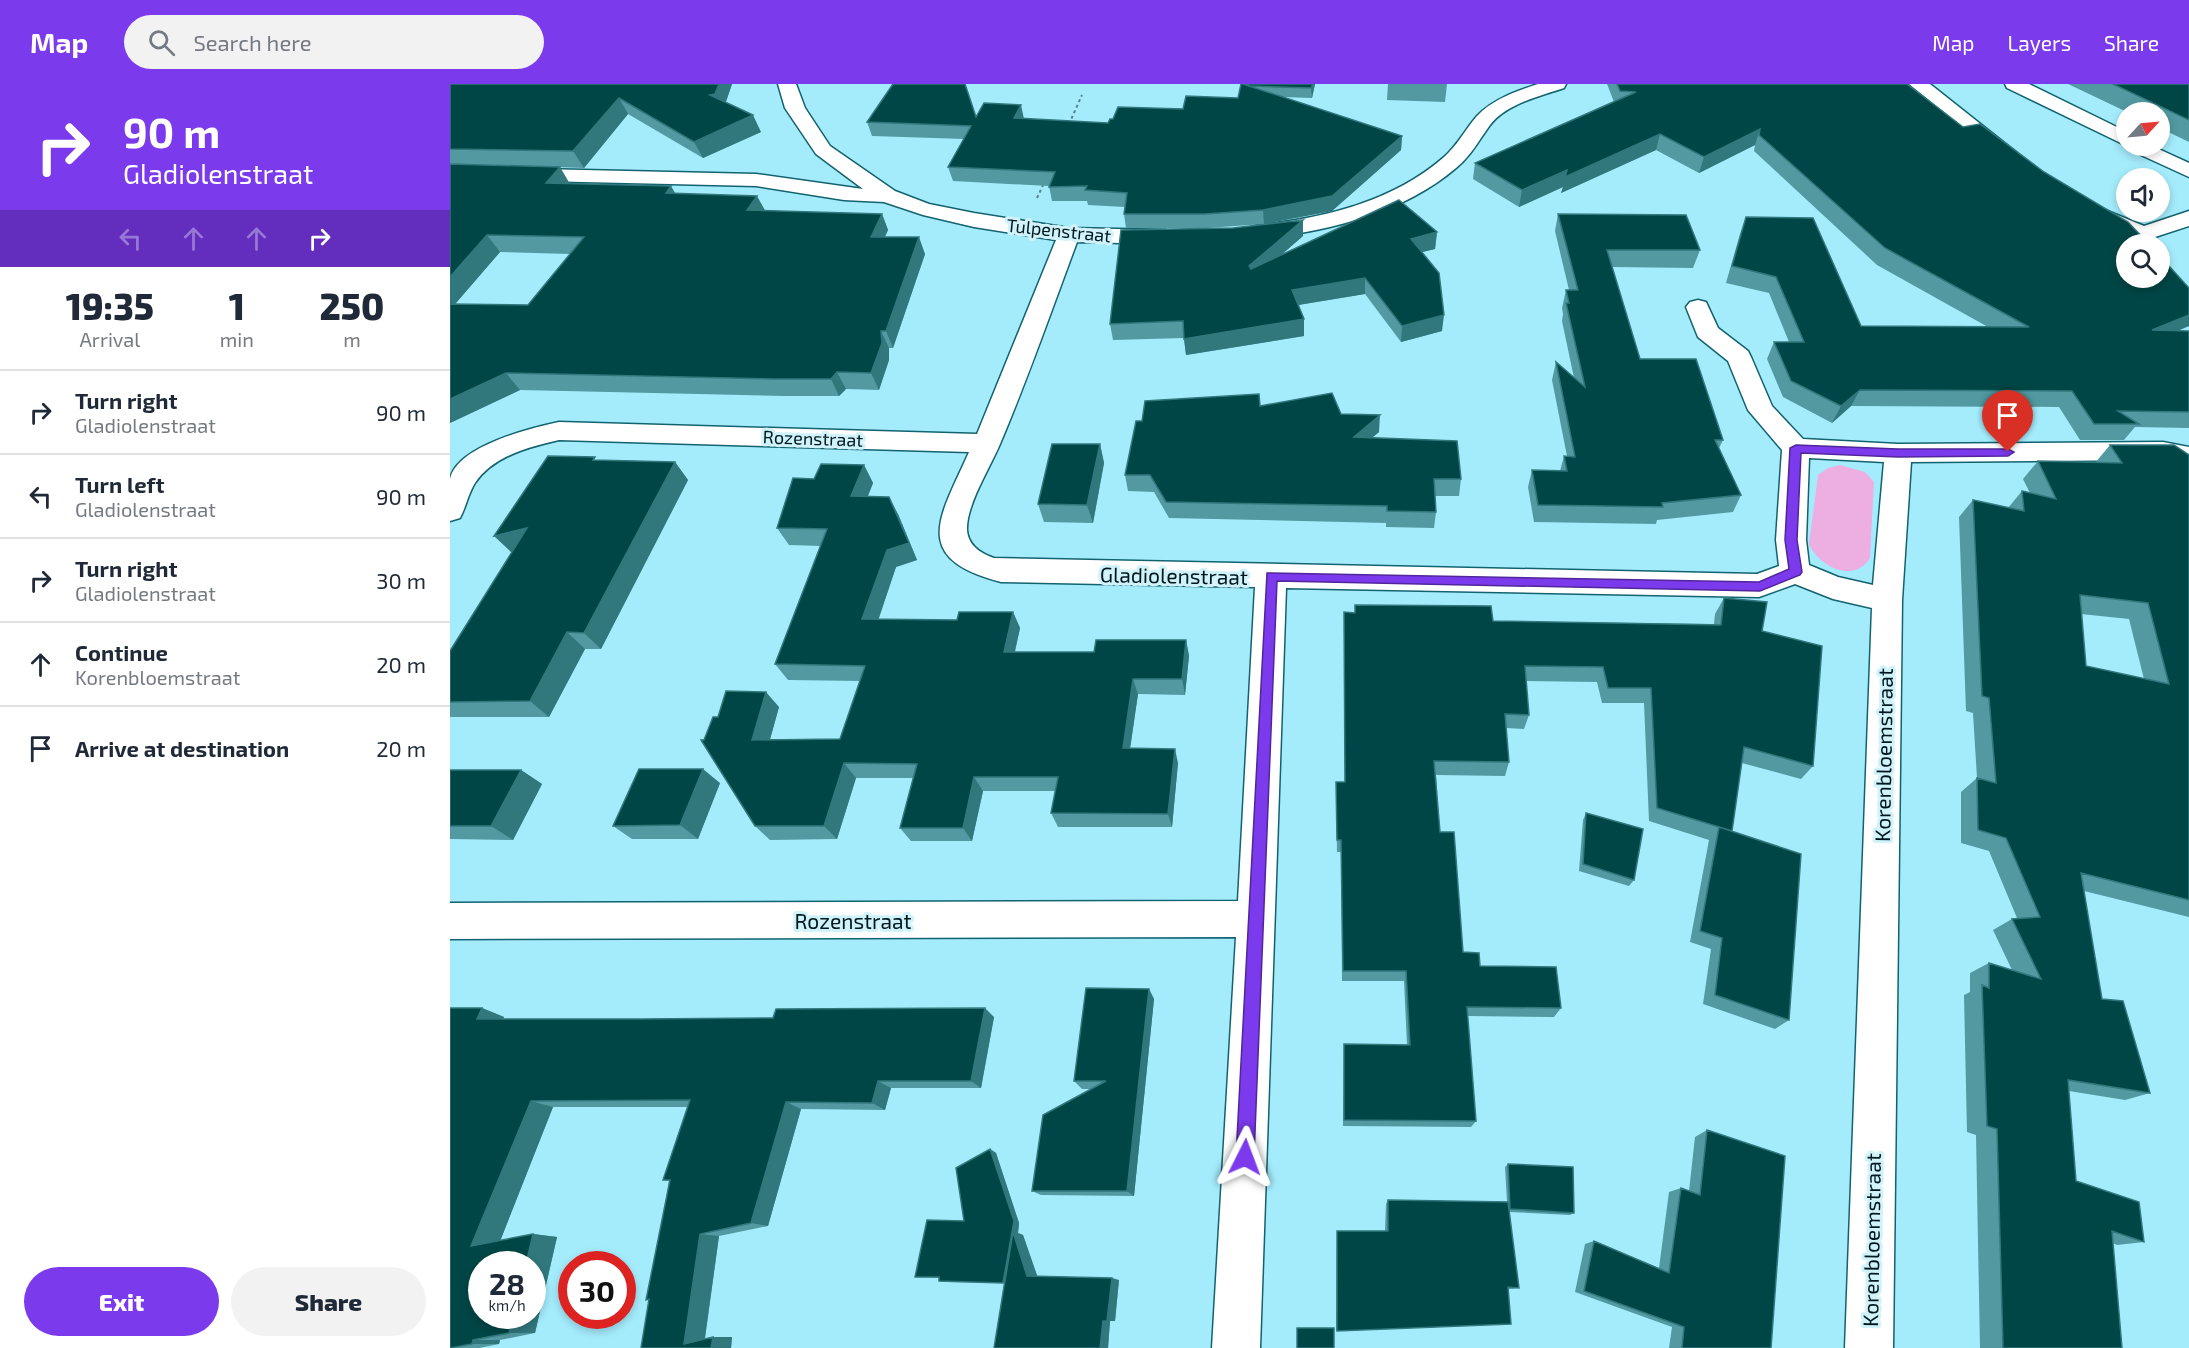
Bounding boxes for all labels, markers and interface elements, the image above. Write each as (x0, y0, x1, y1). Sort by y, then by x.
search box (124, 15, 544, 69)
text: Map (30, 25, 88, 59)
icon: search (145, 26, 178, 59)
text: Search here (193, 29, 312, 55)
text: Map (1932, 30, 1974, 55)
text: Layers (2007, 30, 2071, 55)
text: Share (2104, 30, 2159, 55)
north arrow (2116, 102, 2170, 156)
map controls (2116, 102, 2170, 288)
text: 90 m (123, 106, 220, 156)
icon: right (24, 108, 102, 186)
text: Gladiolenstraat (123, 157, 313, 189)
button: sound (2116, 168, 2170, 222)
street label: Tulpenstraat (1006, 214, 1112, 246)
icon: left (114, 222, 147, 255)
icon: ahead (177, 222, 210, 255)
icon: ahead (240, 222, 273, 255)
icon: right (303, 222, 336, 255)
button: search (2116, 234, 2170, 288)
text: 19:35 (66, 284, 154, 327)
text: 1 (229, 284, 245, 327)
text: 250 (320, 284, 384, 327)
text: Arrival (79, 327, 140, 351)
text: min (220, 327, 254, 351)
text: m (343, 327, 361, 351)
text: Turn right (75, 387, 177, 413)
pin (1982, 390, 2033, 452)
icon: right (24, 396, 57, 429)
text: 90 m (376, 399, 426, 425)
icon: arrive (1991, 399, 2024, 432)
text: Gladiolenstraat (75, 413, 216, 437)
street label: Rozenstraat (762, 425, 864, 451)
text: Turn left (75, 471, 164, 497)
icon: left (24, 480, 57, 513)
text: 90 m (376, 483, 426, 509)
text: Gladiolenstraat (75, 497, 216, 521)
text: Turn right (75, 555, 177, 581)
street label: Gladiolenstraat (1100, 561, 1248, 589)
icon: right (24, 564, 57, 597)
text: 30 m (376, 567, 426, 593)
text: Gladiolenstraat (75, 581, 216, 605)
text: Continue (75, 639, 168, 665)
icon: ahead (24, 648, 57, 681)
text: 20 m (376, 651, 426, 677)
text: Korenbloemstraat (75, 665, 240, 689)
street label: Korenbloemstraat (1869, 668, 1897, 842)
icon: arrive (24, 732, 57, 765)
text: Arrive at destination (75, 735, 289, 761)
text: 20 m (376, 735, 426, 761)
street label: Rozenstraat (794, 908, 912, 933)
position arrow (1213, 1125, 1277, 1189)
street label: Korenbloemstraat (1857, 1153, 1885, 1327)
speed limit sign: 30 (558, 1251, 636, 1329)
text: 28 (489, 1265, 525, 1301)
button: Exit (24, 1267, 219, 1336)
button: Share (231, 1267, 426, 1336)
text: km/h (488, 1296, 526, 1314)

